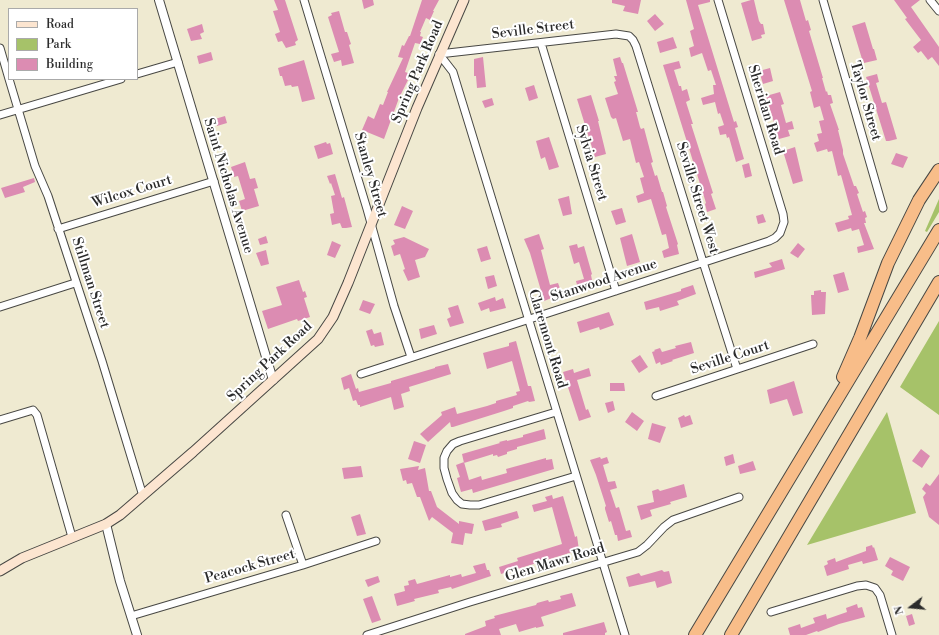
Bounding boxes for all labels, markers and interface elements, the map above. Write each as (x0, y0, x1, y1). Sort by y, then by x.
legend (8, 8, 138, 80)
text: Road (46, 17, 74, 32)
street label: Seville Street (491, 17, 575, 43)
street label: Spring Park Road (389, 18, 447, 126)
text: Park (46, 37, 71, 52)
text: Building (46, 57, 93, 72)
street label: Taylor Street (846, 59, 884, 143)
street label: Sheridan Road (743, 63, 787, 157)
street label: Saint Nicholas Avenue (199, 116, 257, 256)
street label: Sylvia Street (571, 123, 611, 203)
street label: Stanley Street (350, 131, 390, 219)
street label: Seville Street West (672, 140, 722, 256)
street label: Wilcox Court (90, 172, 174, 212)
street label: Stillman Street (67, 235, 113, 331)
street label: Stanwood Avenue (549, 256, 659, 306)
street label: Claremont Road (524, 287, 570, 391)
street label: Spring Park Road (224, 318, 316, 406)
street label: Seville Court (689, 337, 771, 379)
street label: Glen Mawr Road (503, 540, 607, 586)
street label: Peacock Street (203, 546, 297, 588)
north arrow (891, 587, 931, 627)
text: N (892, 604, 907, 616)

